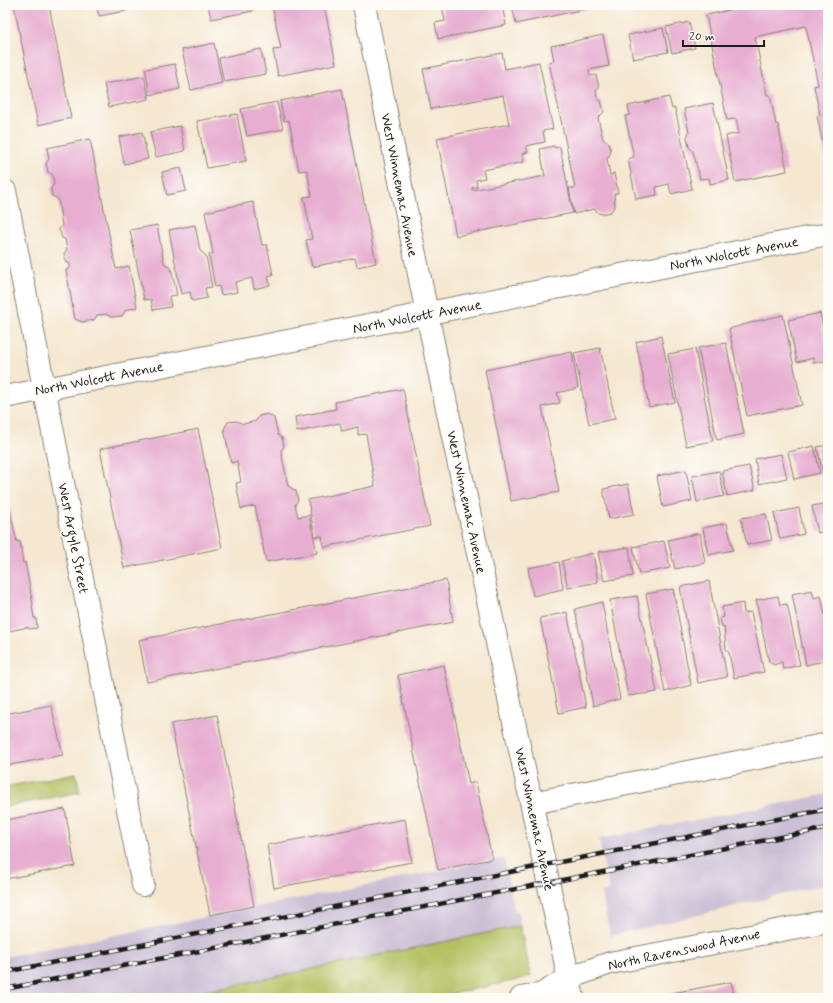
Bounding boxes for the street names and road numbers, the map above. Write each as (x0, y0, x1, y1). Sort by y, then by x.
street label: West Winnemac Avenue (376, 112, 422, 259)
street label: North Wolcott Avenue (668, 233, 800, 275)
street label: North Wolcott Avenue (351, 296, 483, 338)
street label: North Wolcott Avenue (33, 358, 165, 400)
street label: West Winnemac Avenue (442, 429, 490, 576)
street label: West Argyle Street (51, 481, 93, 595)
street label: West Winnemac Avenue (510, 746, 558, 893)
street label: North Ravenswood Avenue (606, 925, 762, 975)

